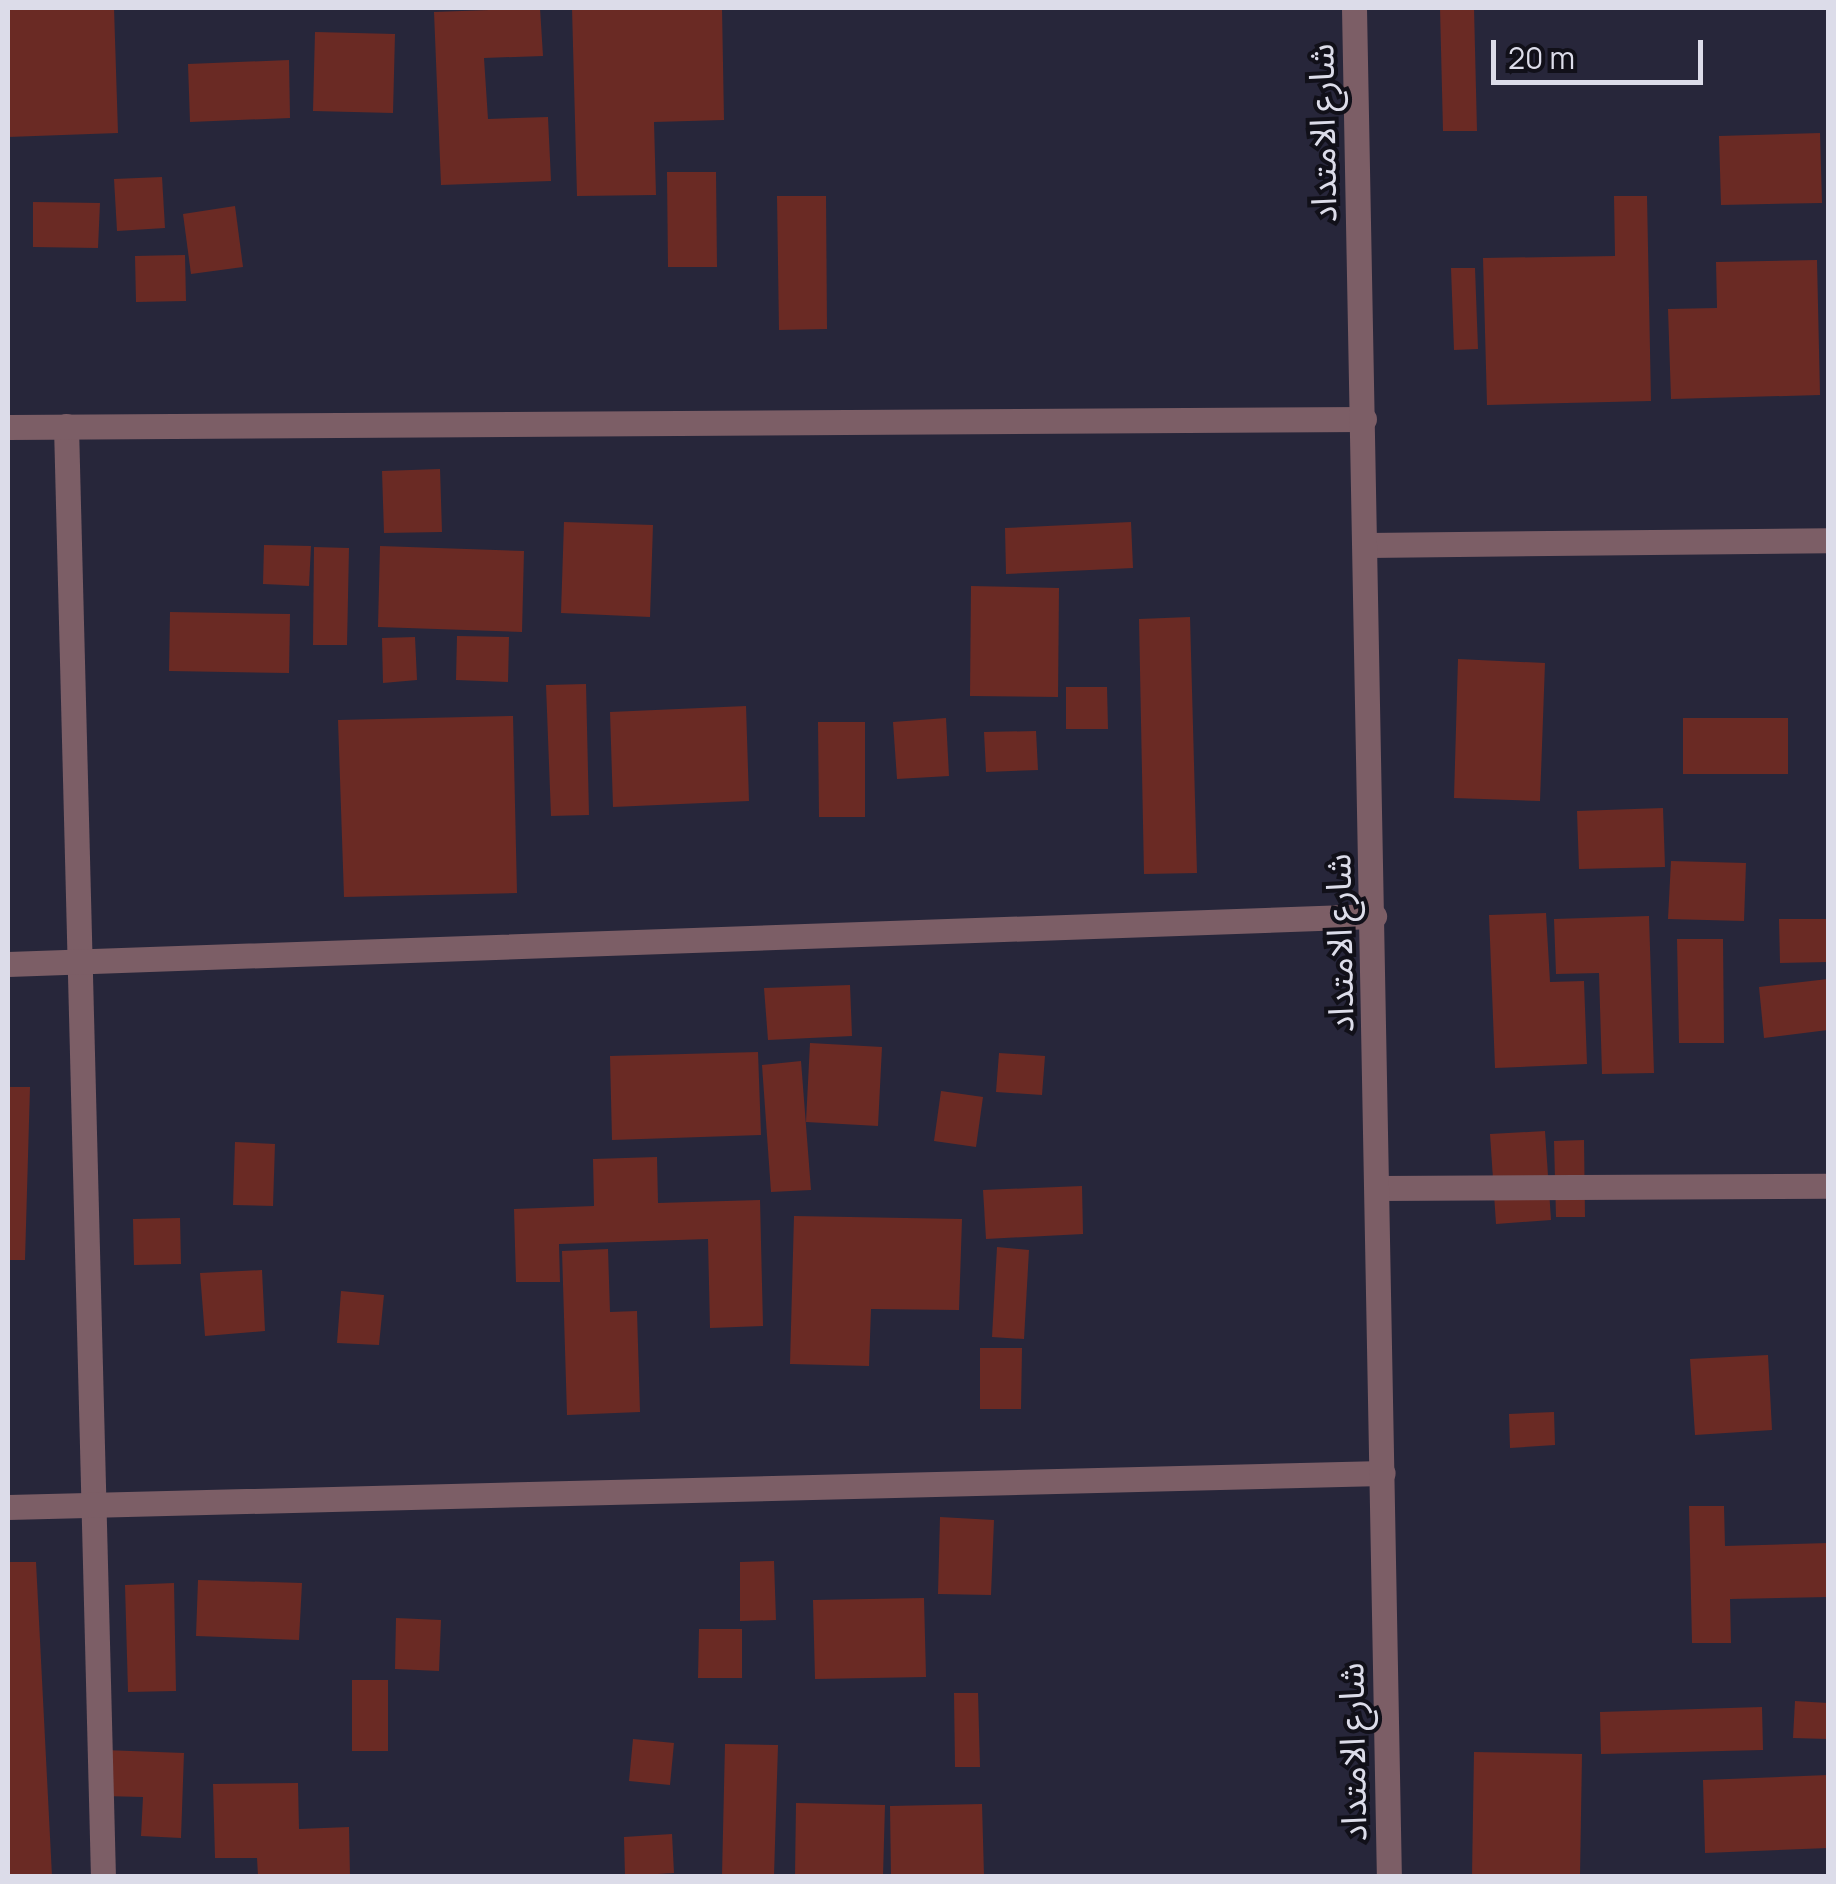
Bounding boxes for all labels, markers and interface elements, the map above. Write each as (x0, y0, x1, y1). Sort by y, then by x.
scale bar (1496, 20, 1708, 82)
text: 20 m (1508, 37, 1575, 78)
street label: شارع الامتداد (1299, 43, 1345, 223)
street label: شارع الامتداد (1316, 853, 1362, 1033)
street label: شارع الامتداد (1329, 1662, 1375, 1842)

